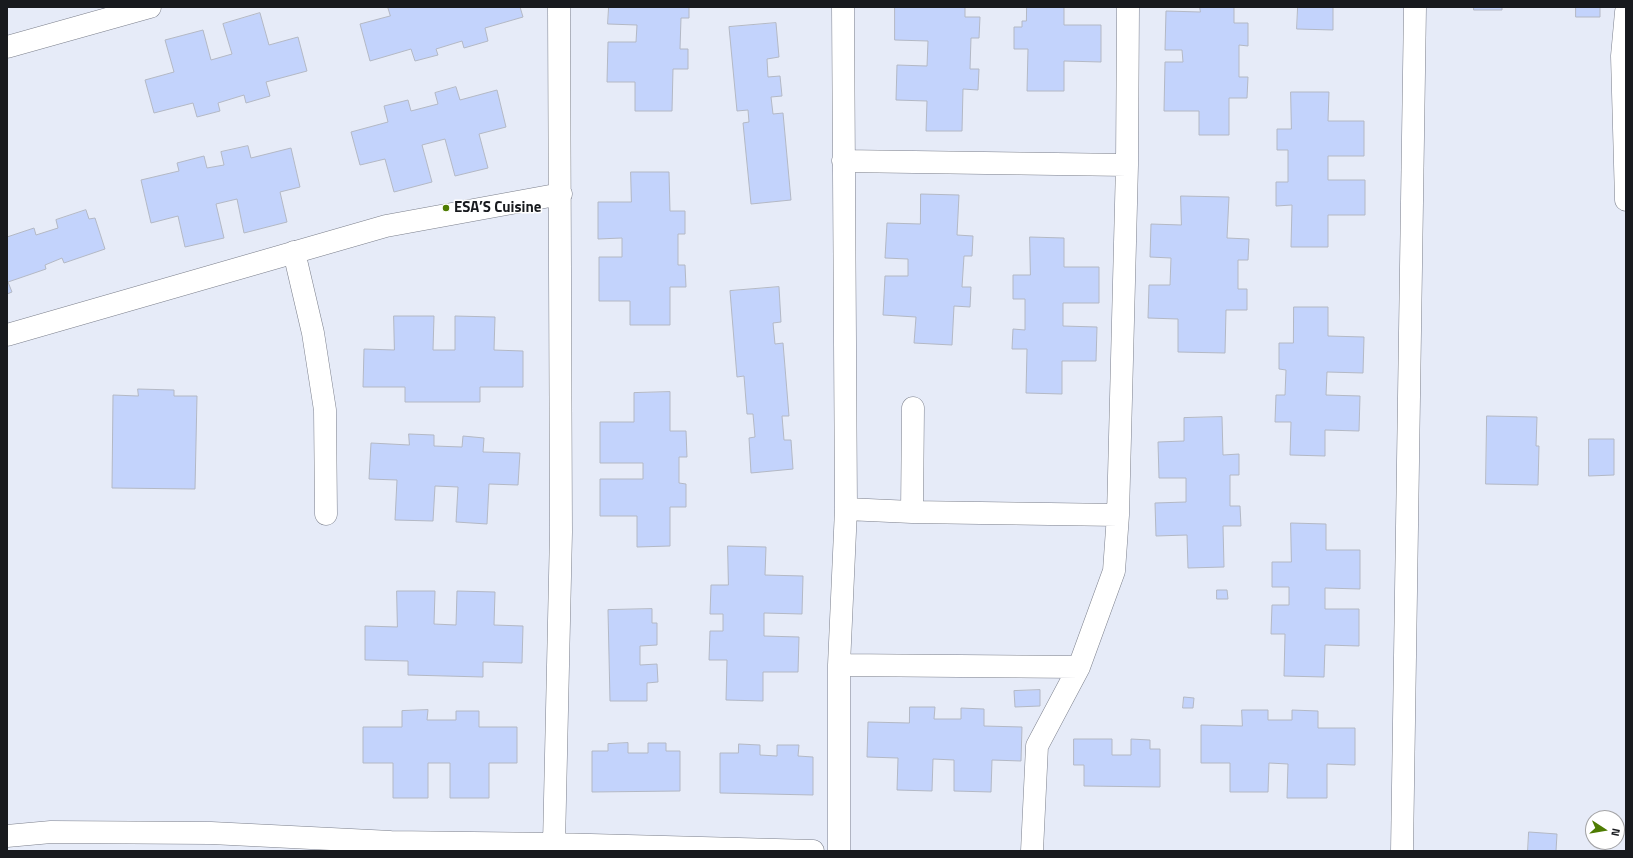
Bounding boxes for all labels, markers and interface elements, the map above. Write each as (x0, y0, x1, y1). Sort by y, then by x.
place label: ESA’S Cuisine (454, 199, 541, 217)
marker: ESA’S Cuisine (441, 203, 451, 213)
north arrow (1585, 810, 1625, 850)
text: N (1607, 827, 1624, 838)

